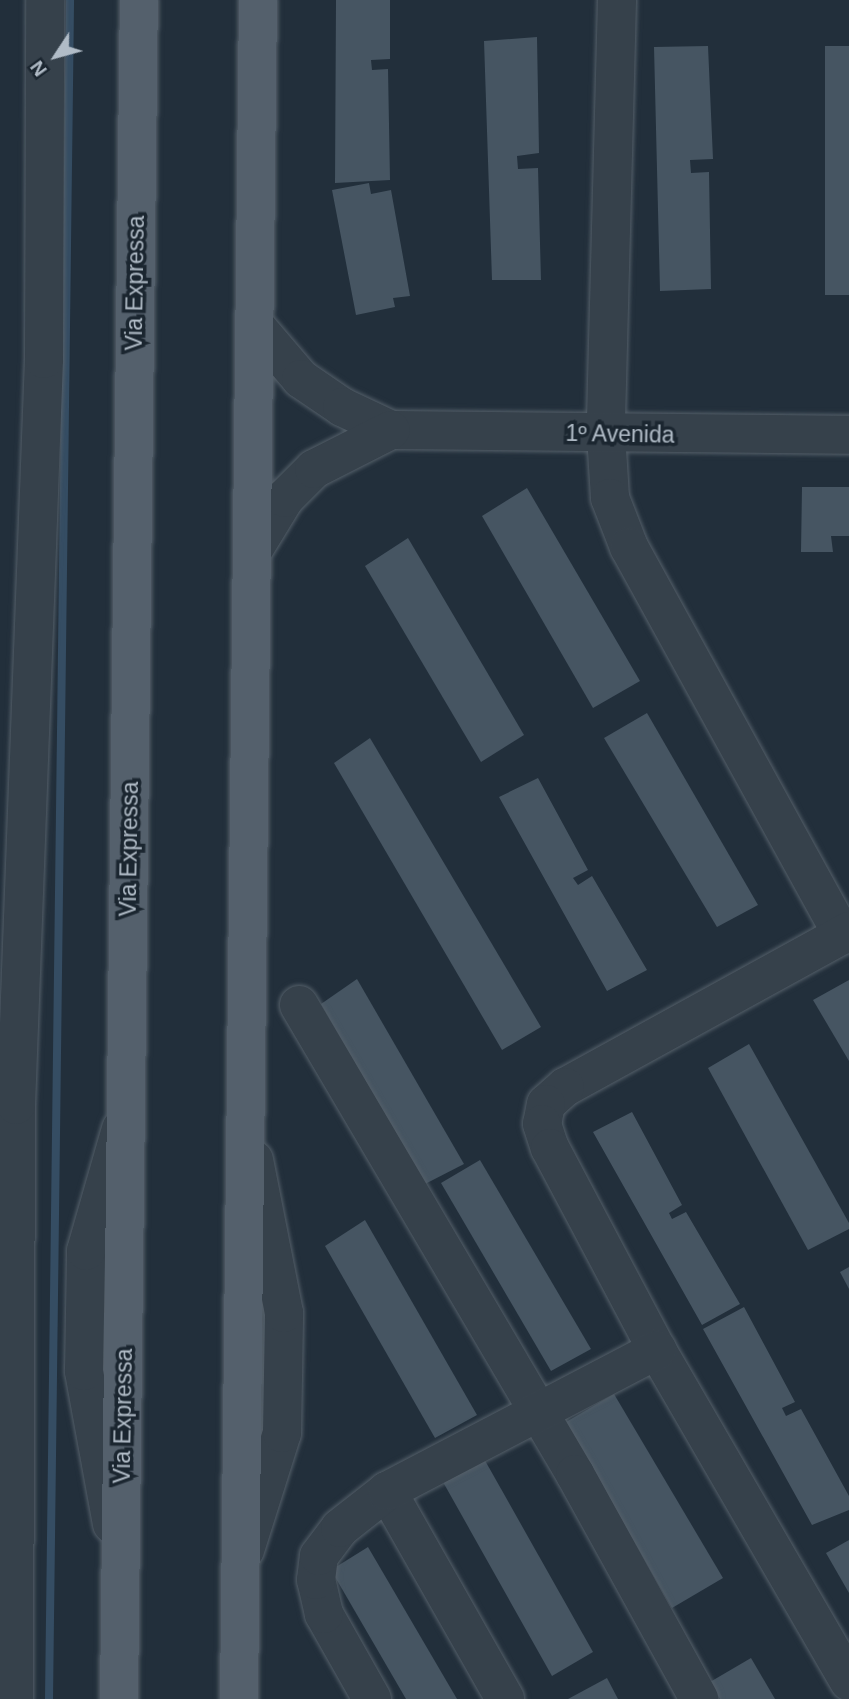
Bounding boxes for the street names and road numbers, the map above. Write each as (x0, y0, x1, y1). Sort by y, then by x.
street label: Via Expressa (120, 215, 150, 351)
street label: 1º Avenida (565, 419, 675, 449)
street label: Via Expressa (114, 781, 144, 917)
street label: Via Expressa (108, 1348, 138, 1484)

